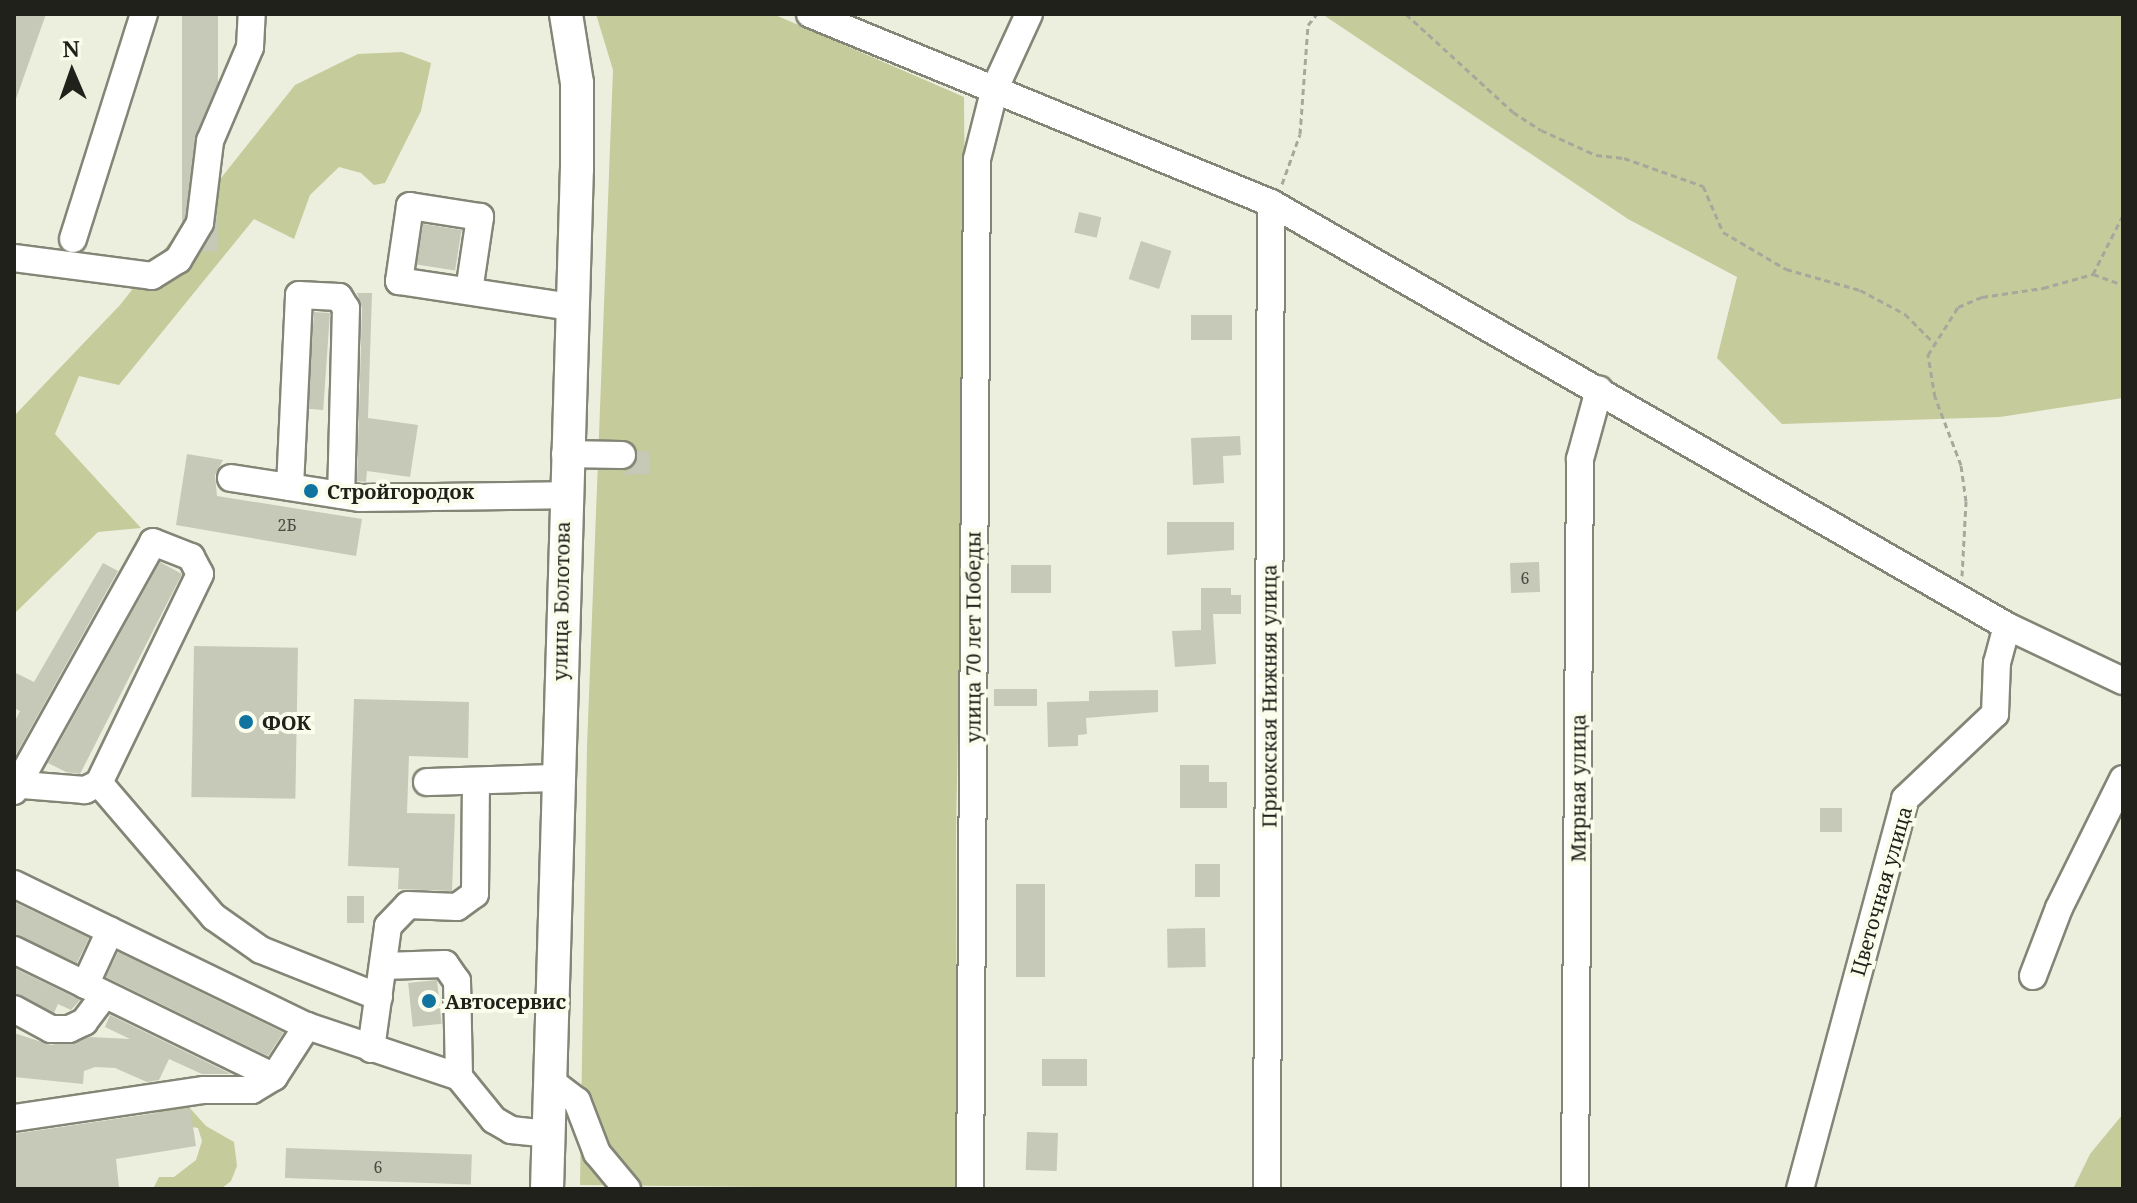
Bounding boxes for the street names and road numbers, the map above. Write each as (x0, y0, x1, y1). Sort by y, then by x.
street label: улица Болотова (548, 521, 574, 681)
street label: улица 70 лет Победы (961, 531, 985, 743)
street label: Приокская Нижняя улица (1257, 564, 1281, 828)
street label: Мирная улица (1566, 714, 1590, 862)
street label: Цветочная улица (1845, 803, 1917, 979)

